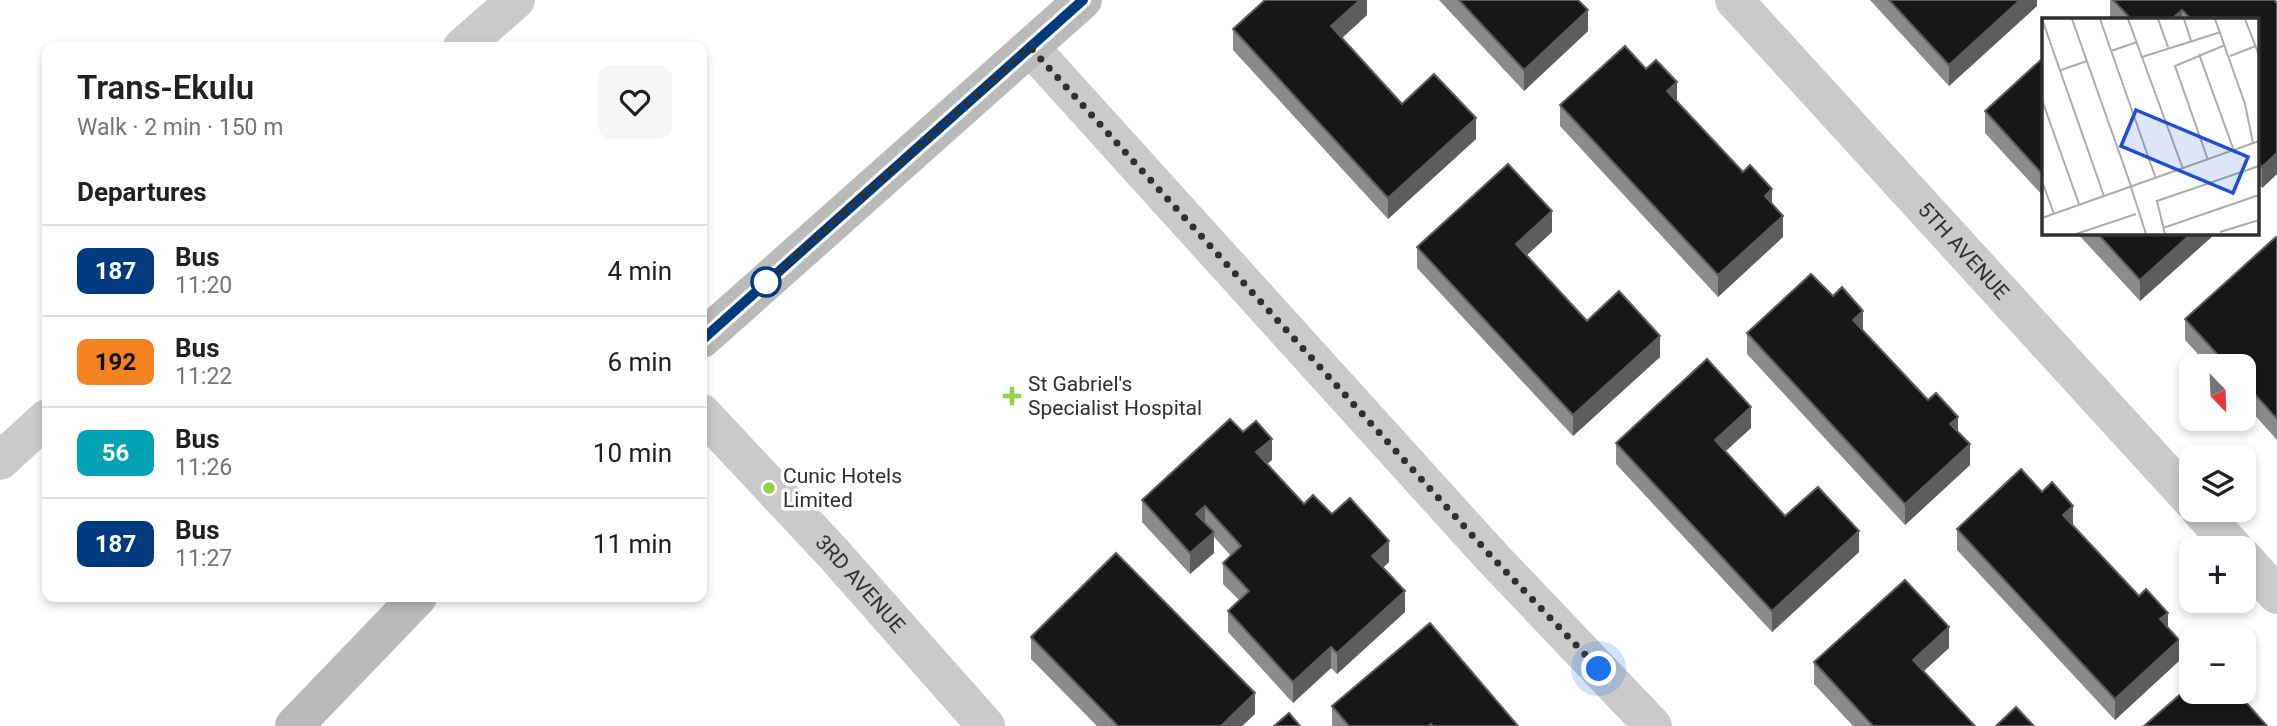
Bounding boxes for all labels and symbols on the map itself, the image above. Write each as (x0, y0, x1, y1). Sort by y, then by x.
inset map (2042, 18, 2260, 234)
street label: 5TH AVENUE (1913, 197, 2014, 305)
unlabelled marker (751, 267, 781, 297)
north arrow (2179, 354, 2256, 430)
place label: St Gabriel's Specialist Hospital (1028, 372, 1202, 420)
marker: St Gabriel's Specialist Hospital (1002, 386, 1022, 406)
place label: Cunic Hotels Limited (783, 464, 902, 512)
marker: Cunic Hotels Limited (761, 480, 777, 496)
street label: 3RD AVENUE (811, 530, 910, 638)
your location (1581, 651, 1616, 686)

